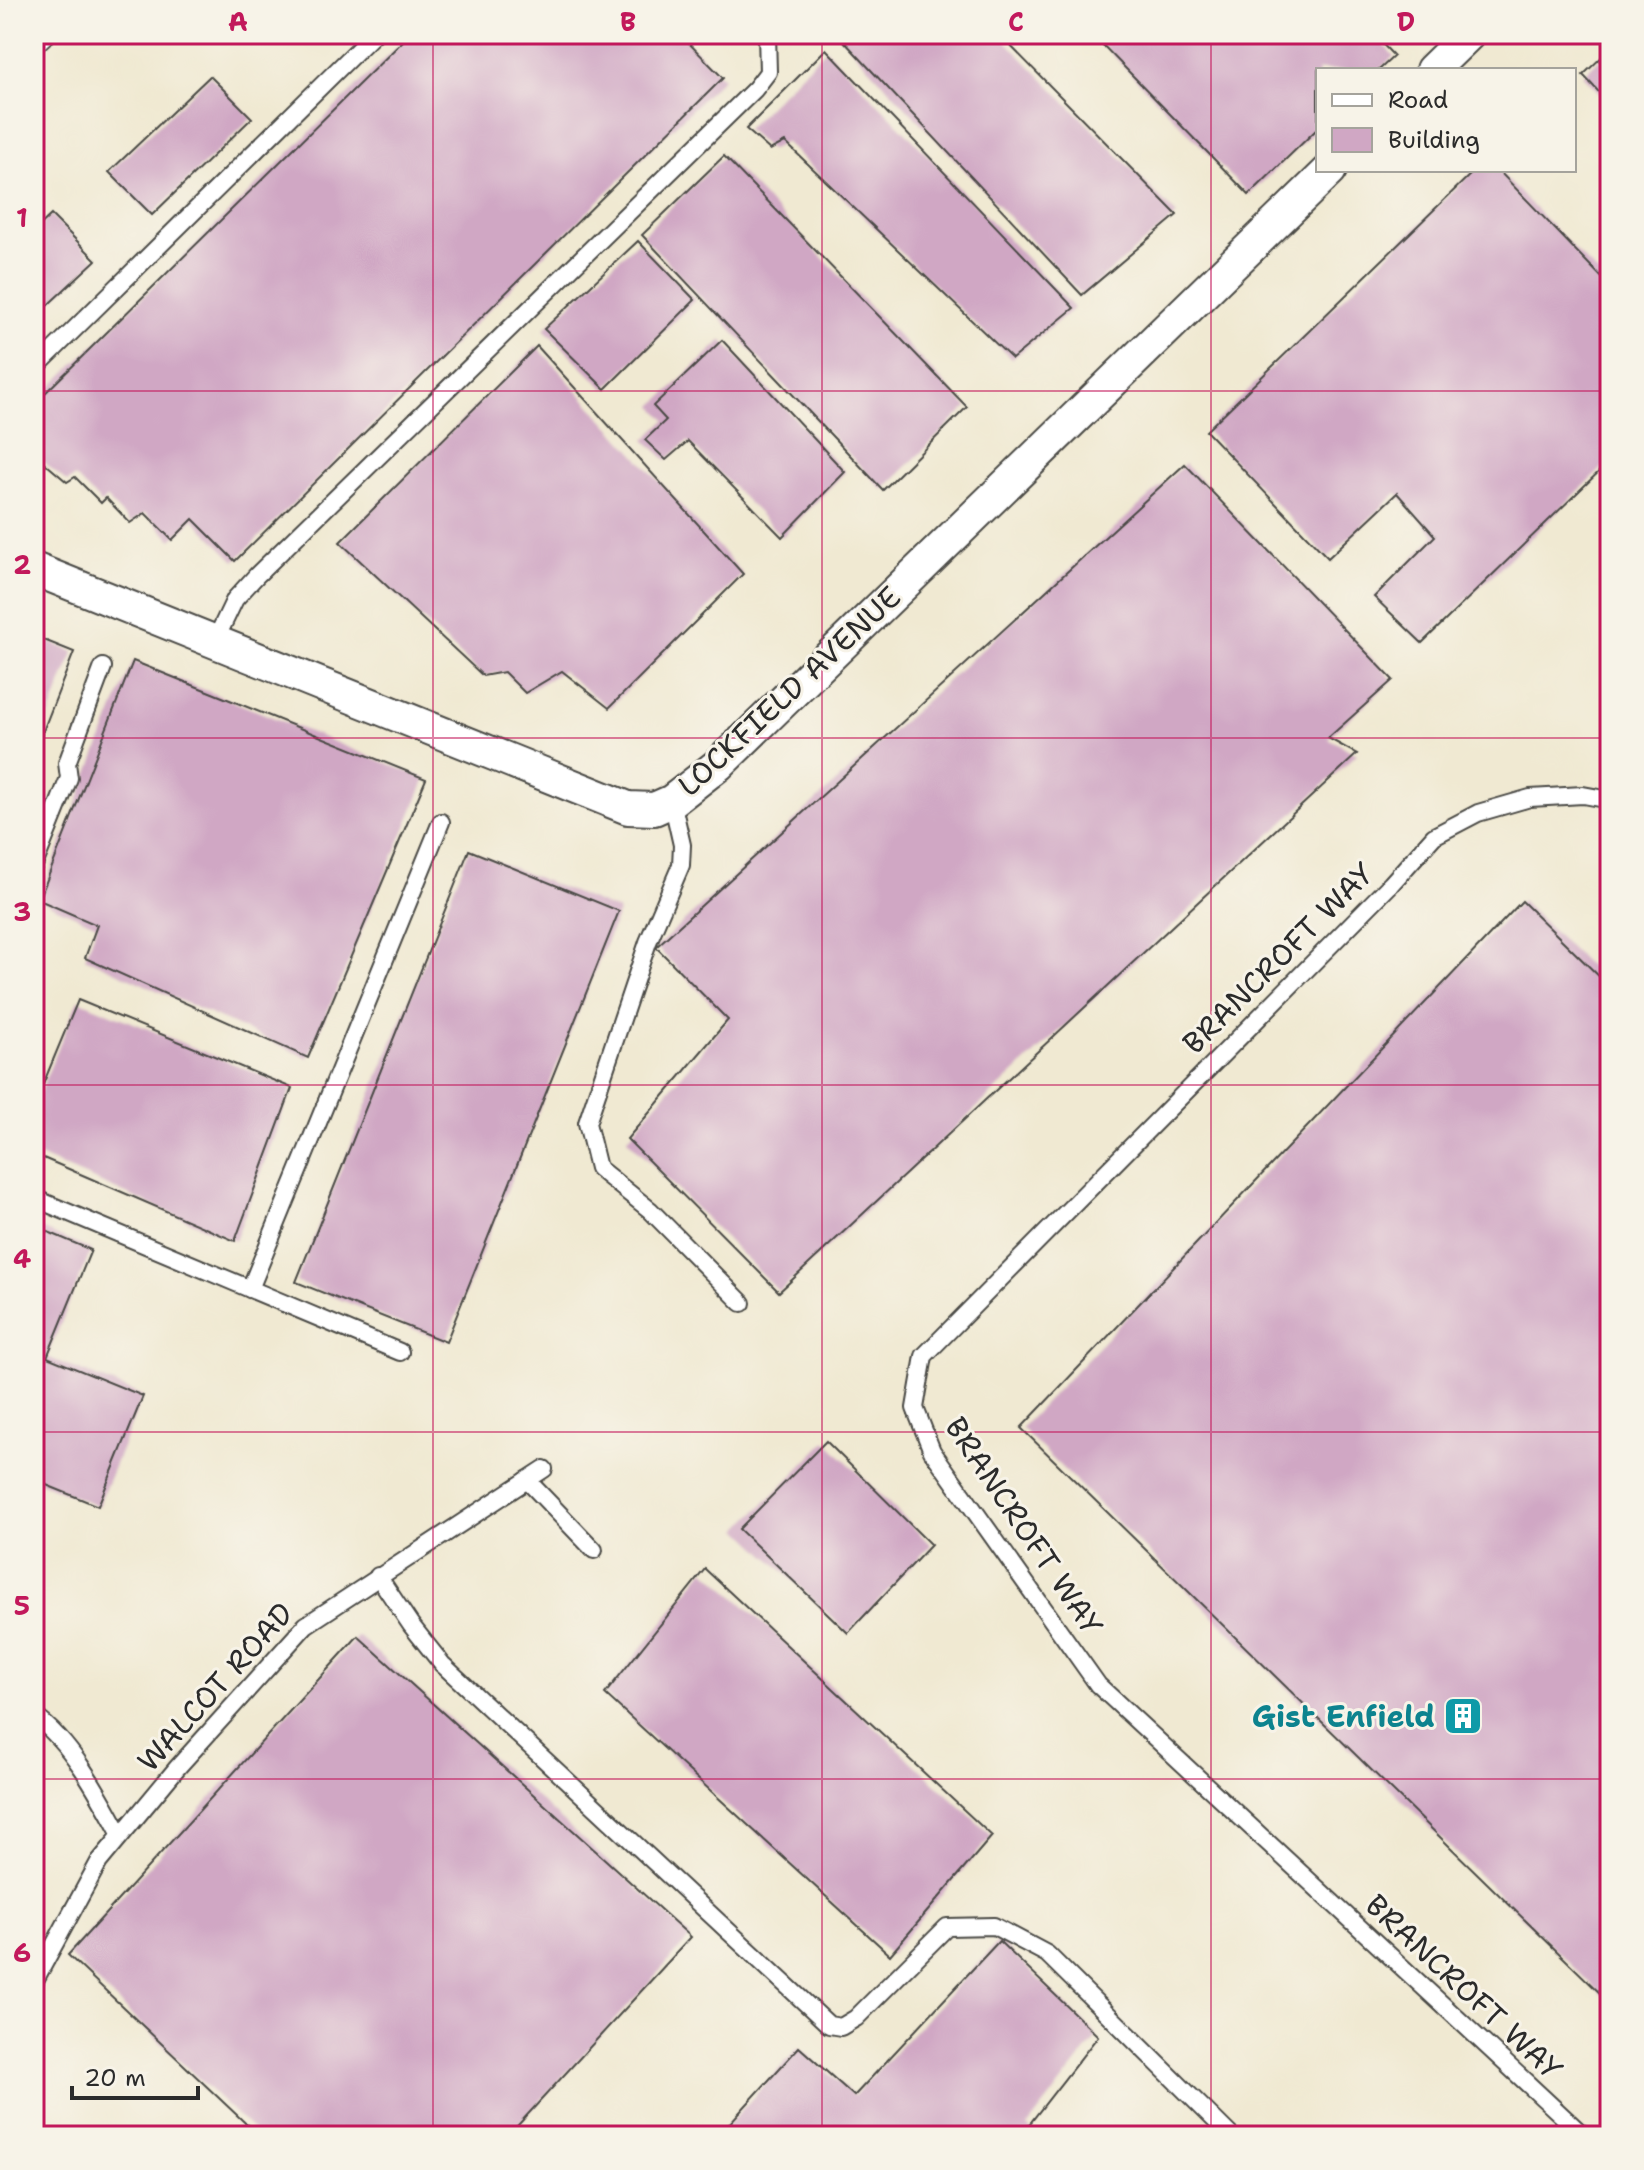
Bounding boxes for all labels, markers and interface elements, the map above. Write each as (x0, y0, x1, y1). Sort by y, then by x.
text: A (228, 4, 248, 39)
text: B (620, 4, 636, 39)
text: C (1008, 4, 1024, 39)
text: D (1397, 4, 1415, 39)
legend (1316, 68, 1576, 172)
text: Road (1388, 84, 1448, 116)
text: Building (1388, 124, 1480, 156)
text: 1 (16, 200, 28, 235)
text: 2 (13, 547, 31, 582)
street label: LOCKFIELD AVENUE (669, 577, 909, 805)
street label: BRANCROFT WAY (1173, 853, 1383, 1063)
text: 3 (13, 894, 31, 929)
text: 4 (13, 1241, 31, 1276)
street label: BRANCROFT WAY (936, 1409, 1112, 1643)
text: 5 (14, 1588, 30, 1623)
street label: WALCOT ROAD (128, 1593, 302, 1781)
building icon: Gist Enfield (1442, 1695, 1484, 1737)
place label: Gist Enfield (1252, 1696, 1435, 1737)
street label: BRANCROFT WAY (1357, 1885, 1571, 2089)
text: 6 (13, 1935, 31, 1970)
scale bar (72, 2050, 198, 2100)
text: 20 m (84, 2062, 146, 2094)

